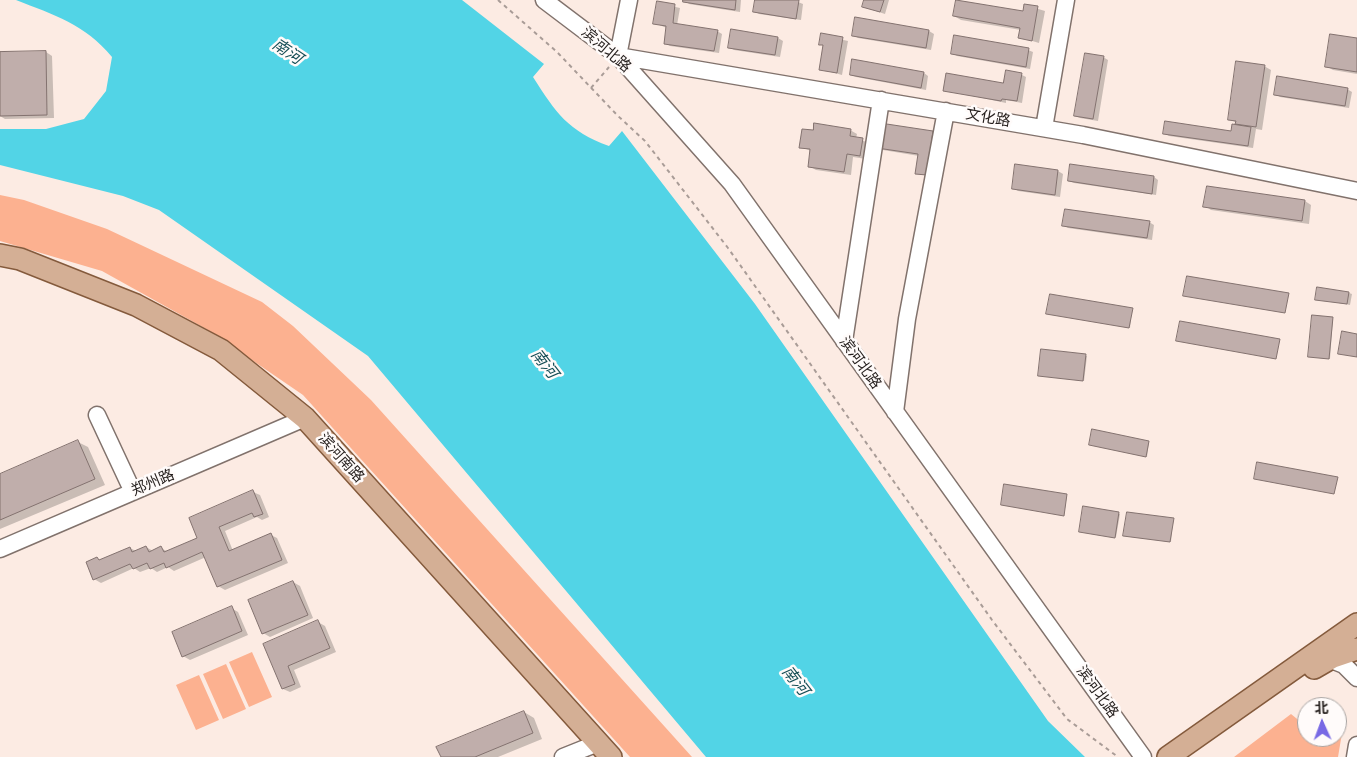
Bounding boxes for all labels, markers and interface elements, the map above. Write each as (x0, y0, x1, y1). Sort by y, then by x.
street label: 滨河北路 (577, 24, 635, 76)
water label: 南河 (268, 35, 306, 69)
street label: 文化路 (964, 105, 1012, 131)
street label: 滨河北路 (835, 333, 885, 393)
water label: 南河 (527, 345, 561, 383)
street label: 滨河南路 (314, 430, 368, 486)
street label: 郑州路 (129, 466, 177, 500)
water label: 南河 (778, 662, 812, 700)
street label: 滨河北路 (1072, 662, 1122, 722)
north arrow (1297, 697, 1347, 747)
text: 北 (1314, 698, 1329, 717)

